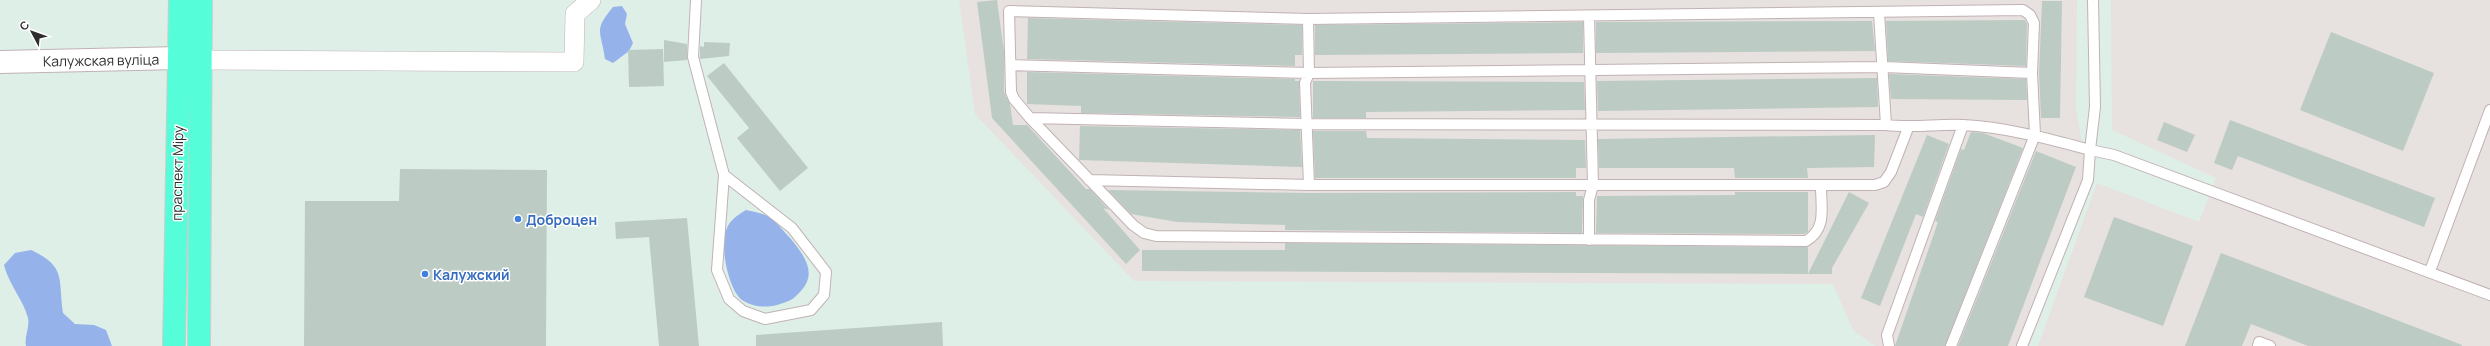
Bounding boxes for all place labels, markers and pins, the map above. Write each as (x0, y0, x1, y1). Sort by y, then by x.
place label: Доброцен (526, 210, 597, 229)
marker: Доброцен (513, 214, 523, 224)
place label: Калужский (433, 265, 509, 284)
marker: Калужский (420, 269, 430, 279)

